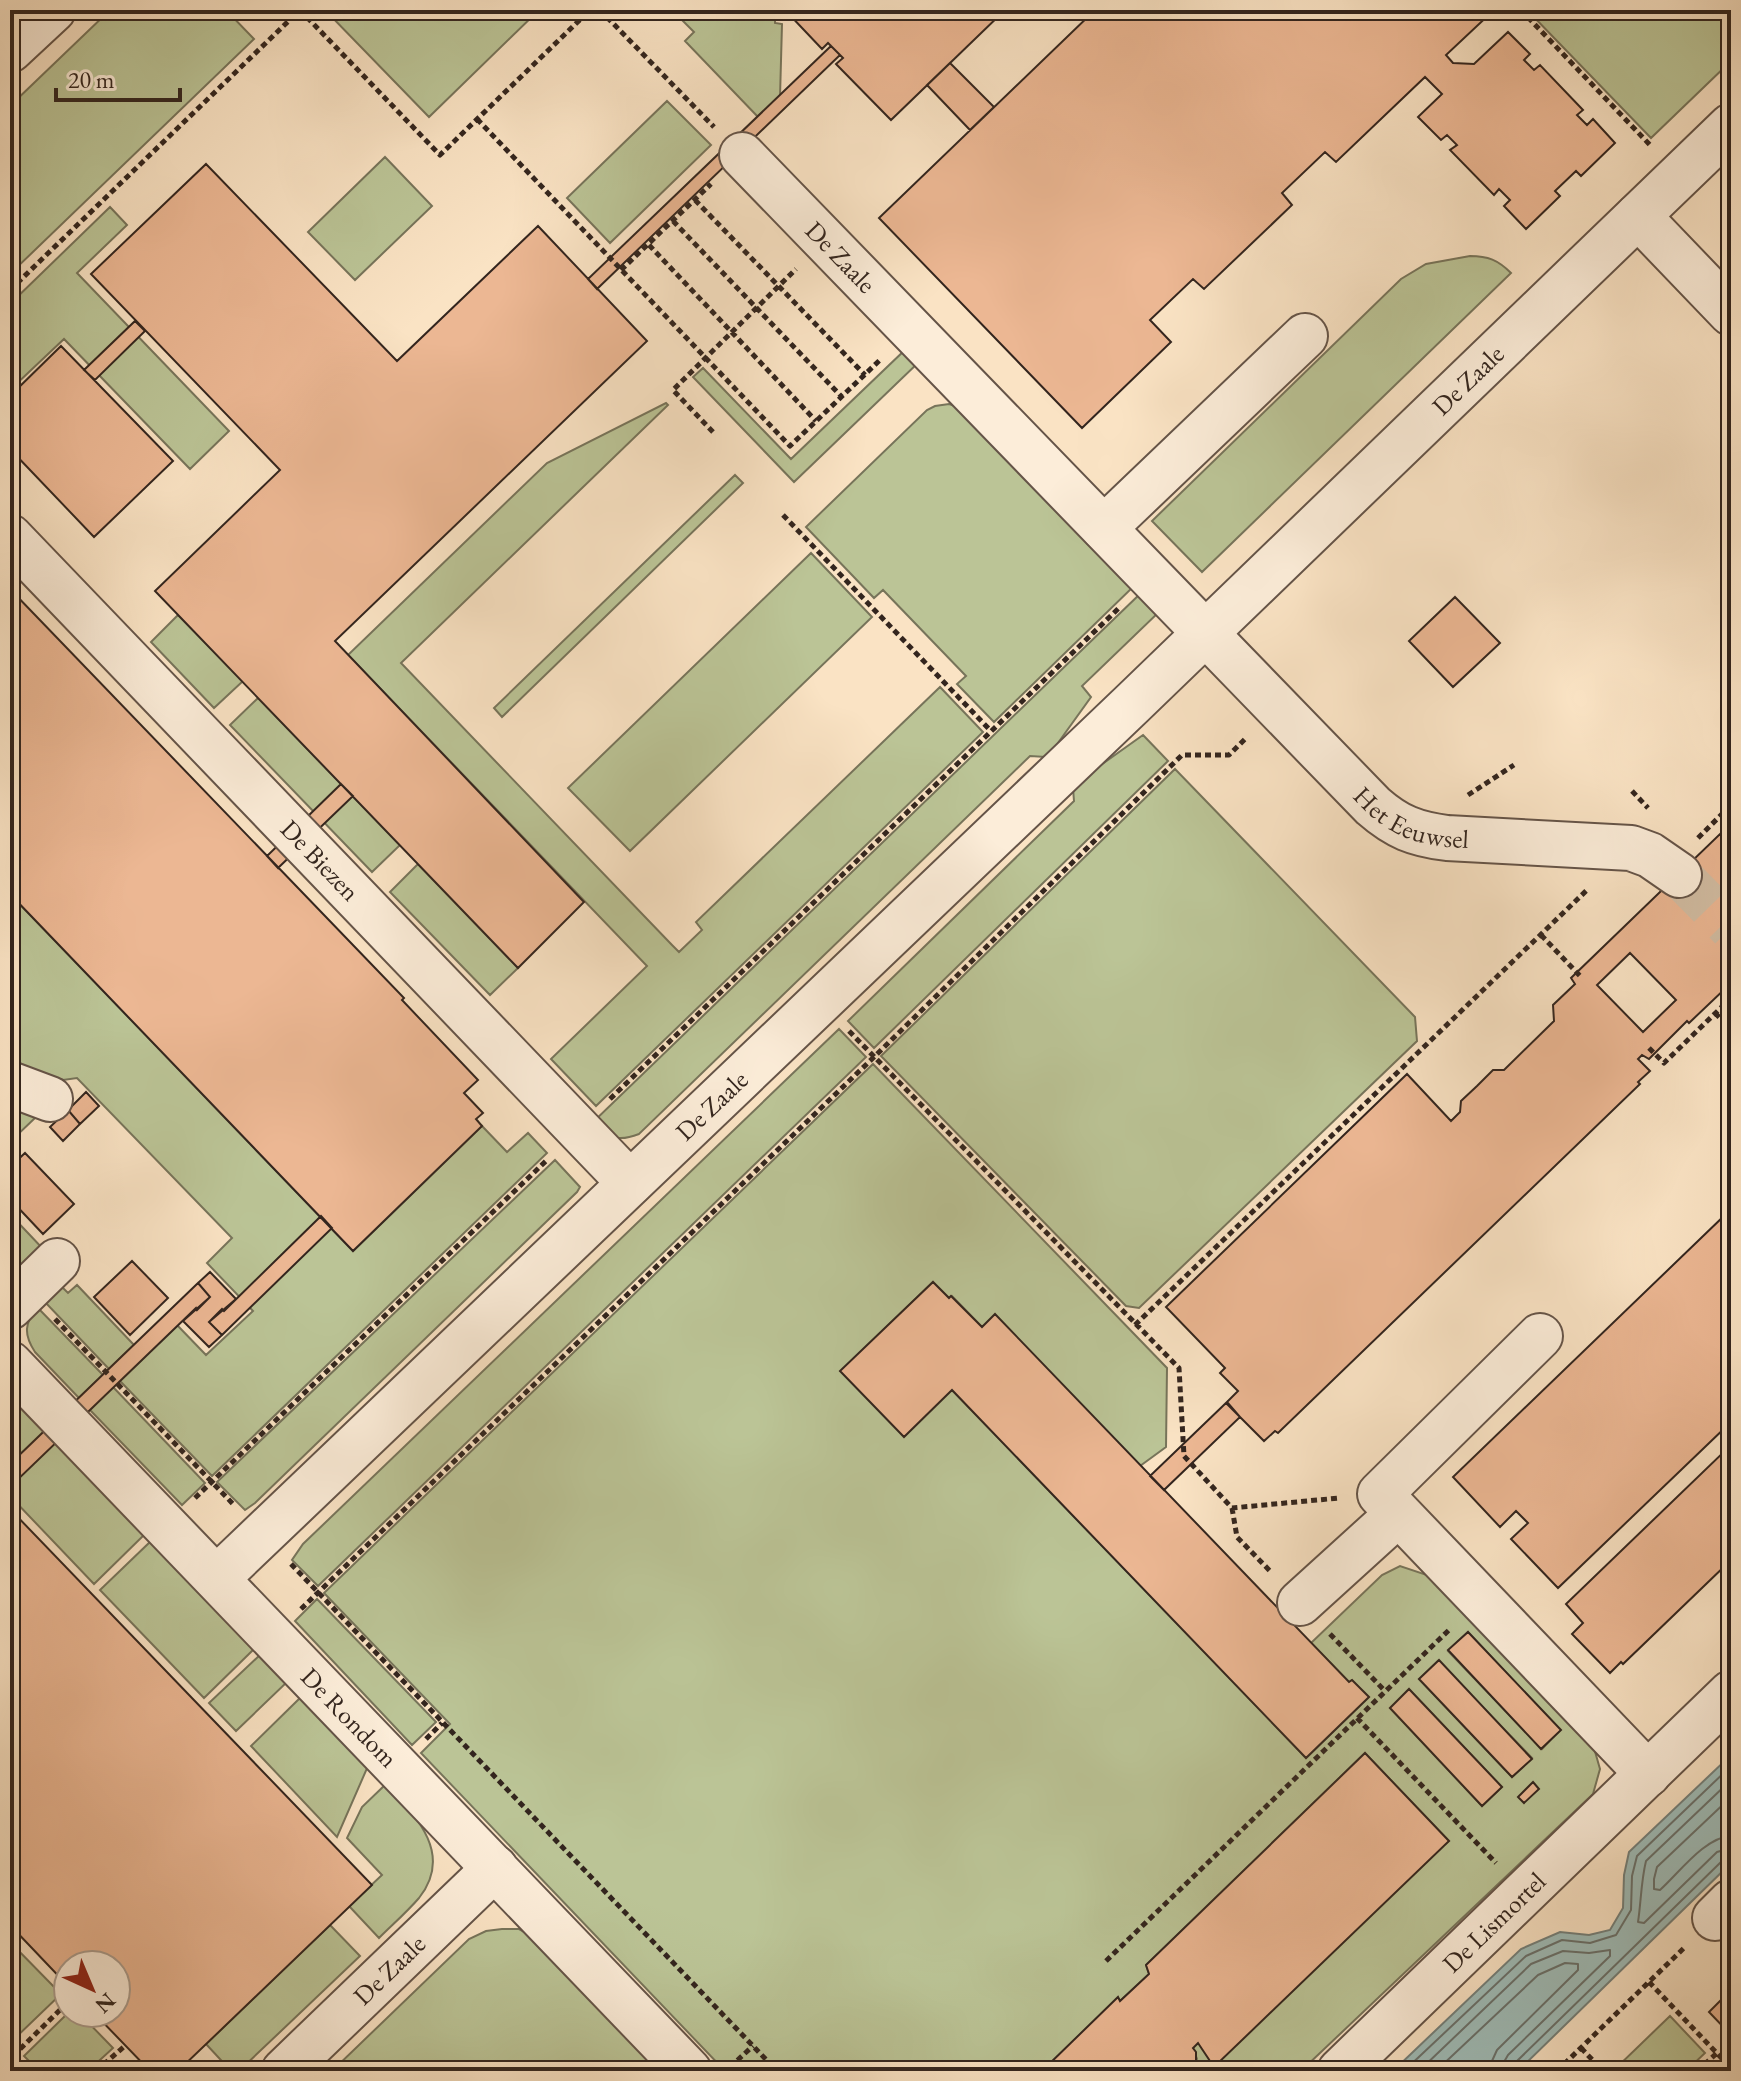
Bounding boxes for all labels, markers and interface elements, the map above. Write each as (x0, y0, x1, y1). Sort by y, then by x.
scale bar (56, 52, 180, 102)
text: 20 m (68, 64, 115, 95)
street label: De Zaale (798, 214, 884, 300)
street label: De Zaale (1424, 337, 1511, 423)
street label: Het Eeuwsel (1346, 779, 1470, 856)
street label: De Biezen (273, 812, 367, 908)
street label: De Zaale (668, 1063, 755, 1148)
street label: De Rondom (293, 1660, 405, 1775)
street label: De Lismortel (1435, 1864, 1553, 1980)
street label: De Zaale (346, 1927, 433, 2012)
north arrow (52, 1949, 132, 2029)
text: N (89, 1986, 122, 2020)

